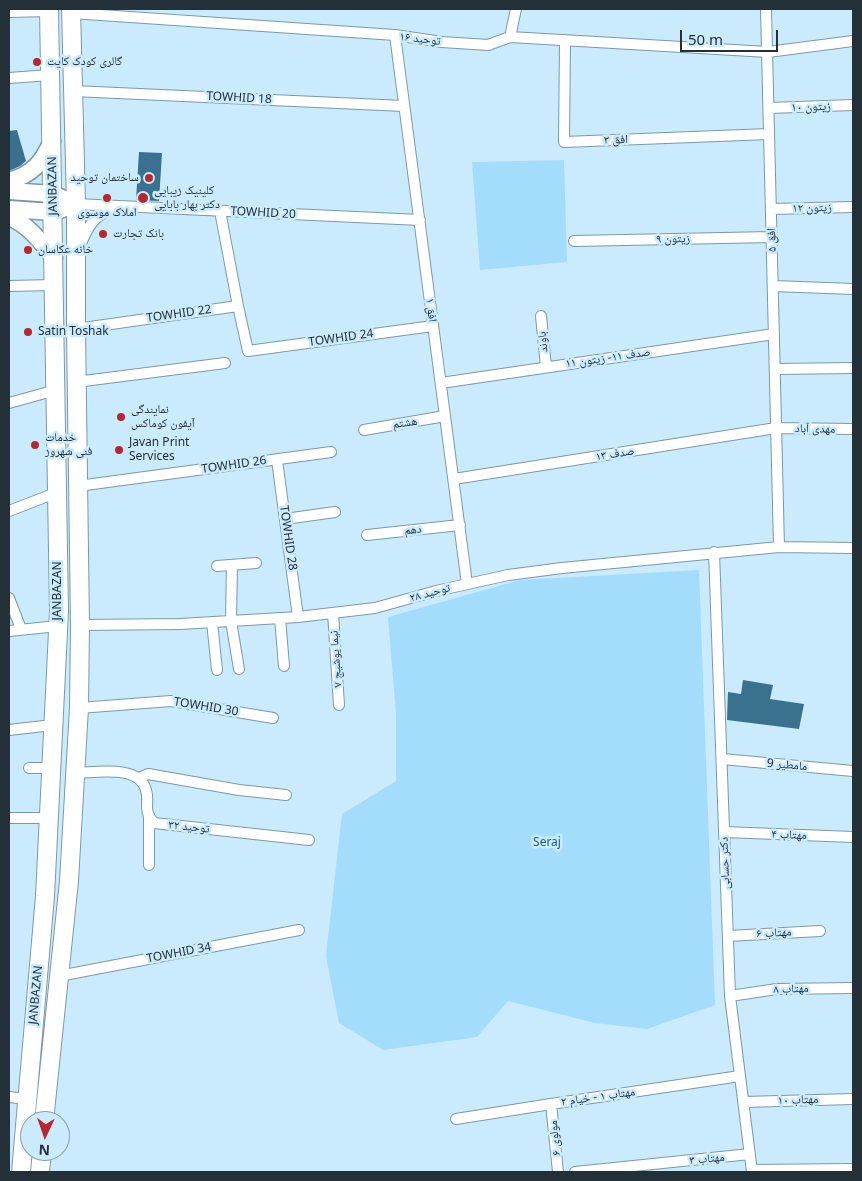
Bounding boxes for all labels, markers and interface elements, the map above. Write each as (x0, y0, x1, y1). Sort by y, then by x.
scale bar (682, 20, 780, 52)
street label: توحید ۱۶ (399, 29, 441, 49)
text: 50 m (688, 29, 723, 49)
place label: گالری کودک کایت (47, 55, 122, 69)
marker: گالری کودک کایت (31, 56, 43, 68)
street label: TOWHID 18 (206, 89, 272, 107)
street label: زیتون ۱۰ (791, 99, 831, 115)
street label: افق ۳ (604, 132, 628, 148)
street label: JANBAZAN (45, 156, 61, 216)
place label: ساختمان توحید (71, 171, 139, 185)
marker: ساختمان توحید (143, 172, 155, 184)
place label: کلینیک زیبایی دکتر بهار بابایی (154, 184, 220, 212)
marker: کلینیک زیبایی دکتر بهار بابایی (136, 191, 150, 205)
marker: املاک موسوی (101, 192, 113, 204)
street label: زیتون ۱۲ (792, 200, 832, 216)
street label: TOWHID 20 (230, 204, 296, 222)
place label: املاک موسوی (77, 206, 137, 220)
place label: بانک تجارت (113, 227, 164, 241)
marker: بانک تجارت (97, 228, 109, 240)
street label: افق ۵ (765, 228, 779, 252)
street label: زیتون ۹ (656, 232, 690, 246)
place label: خانه عکاسان (38, 243, 93, 257)
marker: خانه عکاسان (22, 244, 34, 256)
street label: افق ۱ (422, 297, 440, 323)
street label: TOWHID 22 (146, 302, 212, 326)
place label: Satin Toshak (38, 325, 109, 339)
marker: Satin Toshak (22, 326, 34, 338)
street label: TOWHID 24 (308, 326, 374, 350)
street label: باوند (535, 331, 551, 353)
street label: صدف ۱۱- زیتون ۱۱ (565, 345, 651, 371)
place label: نمایندگی آیفون کوماکس (131, 403, 195, 431)
marker: نمایندگی آیفون کوماکس (115, 411, 127, 423)
street label: هشتم (392, 414, 418, 432)
street label: مهدی آباد (795, 421, 835, 437)
place label: خدمات فنی شهروز (45, 431, 92, 459)
place label: Javan Print Services (129, 436, 189, 464)
marker: خدمات فنی شهروز (29, 439, 41, 451)
marker: Javan Print Services (113, 444, 125, 456)
street label: صدف ۱۳ (595, 444, 635, 464)
street label: TOWHID 26 (201, 453, 267, 477)
street label: TOWHID 28 (276, 505, 300, 571)
street label: دهم (404, 522, 422, 538)
street label: JANBAZAN (51, 561, 65, 621)
street label: توحید ۲۸ (408, 581, 452, 605)
street label: نیما یوشیج ۷ (327, 630, 345, 688)
street label: TOWHID 30 (173, 695, 239, 719)
street label: مامطیر 9 (766, 756, 808, 774)
street label: توحید ۳۲ (168, 818, 210, 836)
street label: مهتاب ۴ (771, 827, 807, 843)
park label: Seraj (533, 836, 561, 850)
street label: دکتر حسابی (717, 837, 733, 889)
street label: مهتاب ۶ (756, 925, 792, 941)
street label: TOWHID 34 (146, 940, 212, 966)
street label: JANBAZAN (26, 965, 46, 1025)
street label: مهتاب ۸ (773, 981, 809, 997)
street label: مهتاب ۱ - خیام ۲ (560, 1085, 636, 1109)
street label: مهتاب ۱۰ (777, 1092, 819, 1108)
north arrow (20, 1111, 70, 1161)
street label: مولوی ۶ (546, 1120, 564, 1156)
text: N (38, 1141, 50, 1160)
street label: مهتاب ۳ (689, 1150, 725, 1168)

